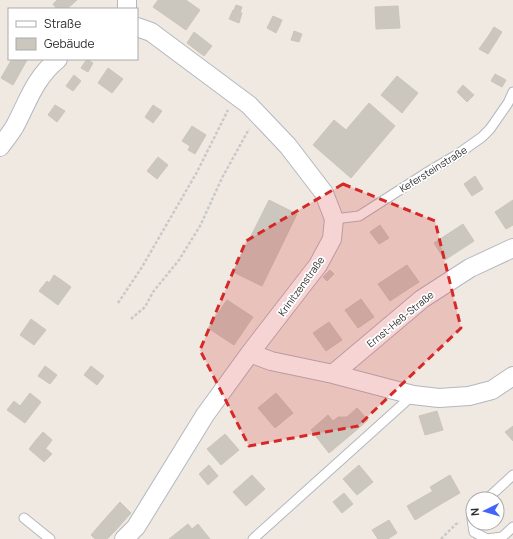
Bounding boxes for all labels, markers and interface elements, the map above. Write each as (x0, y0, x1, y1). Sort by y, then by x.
legend (8, 8, 138, 60)
text: Straße (44, 15, 81, 32)
text: Gebäude (44, 35, 95, 52)
street label: Kefersteinstraße (397, 143, 470, 195)
street label: Krinitzenstraße (275, 253, 328, 319)
street label: Ernst-Heß-Straße (364, 287, 437, 350)
north arrow (465, 491, 505, 531)
text: N (467, 507, 482, 517)

